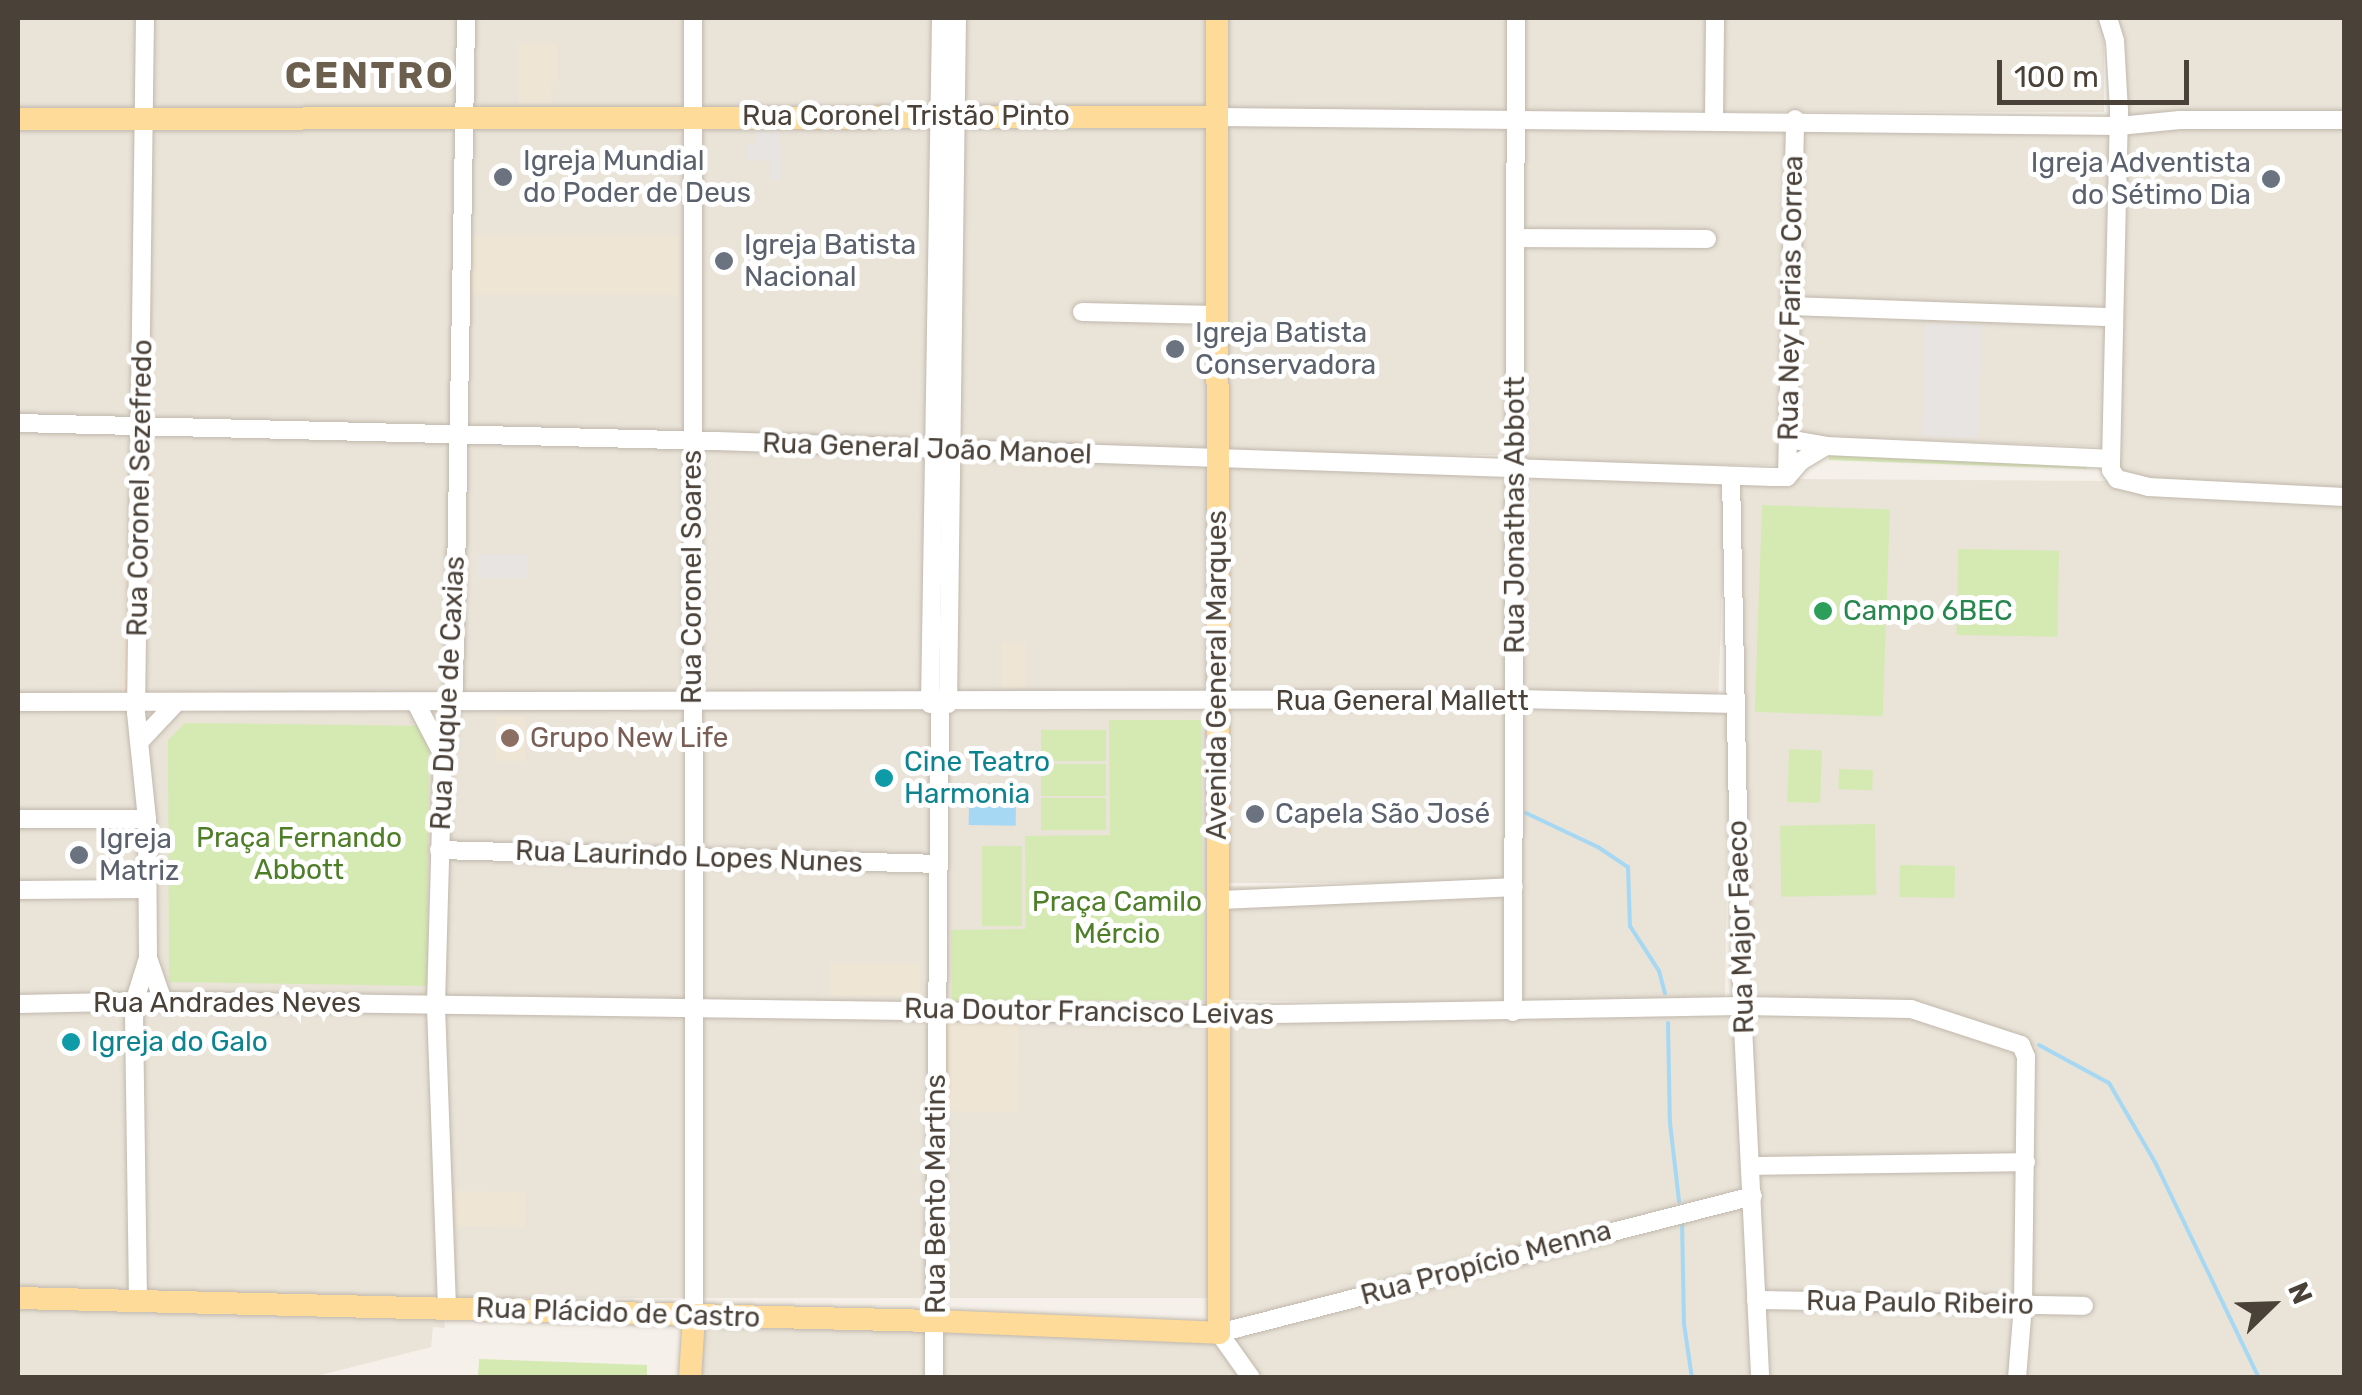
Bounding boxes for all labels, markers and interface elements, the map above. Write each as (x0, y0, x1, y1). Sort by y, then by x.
scale bar (2002, 40, 2194, 102)
district label: CENTRO (285, 53, 455, 99)
text: 100 m (2014, 59, 2099, 95)
street label: Rua Coronel Tristão Pinto (742, 99, 1070, 133)
place label: Igreja Mundial do Poder de Deus (523, 144, 752, 210)
place label: Igreja Adventista do Sétimo Dia (2030, 146, 2251, 212)
street label: Rua Ney Farias Correa (1772, 155, 1810, 441)
marker: Igreja Mundial do Poder de Deus (492, 166, 514, 188)
marker: Igreja Adventista do Sétimo Dia (2260, 168, 2282, 190)
place label: Igreja Batista Nacional (744, 228, 916, 294)
marker: Igreja Batista Nacional (713, 250, 735, 272)
place label: Igreja Batista Conservadora (1195, 316, 1376, 382)
marker: Igreja Batista Conservadora (1164, 338, 1186, 360)
street label: Rua Coronel Sezefredo (121, 339, 159, 637)
street label: Rua Jonathas Abbott (1498, 376, 1532, 654)
street label: Rua General João Manoel (762, 426, 1092, 472)
street label: Rua Coronel Soares (675, 450, 709, 704)
street label: Avenida General Marques (1200, 510, 1234, 840)
street label: Rua Duque de Caxias (424, 555, 472, 831)
place label: Campo 6BEC (1843, 594, 2013, 628)
marker: Campo 6BEC (1812, 600, 1834, 622)
street label: Rua General Mallett (1275, 684, 1529, 718)
place label: Grupo New Life (530, 721, 729, 755)
marker: Grupo New Life (499, 727, 521, 749)
place label: Cine Teatro Harmonia (904, 745, 1051, 811)
marker: Cine Teatro Harmonia (873, 767, 895, 789)
place label: Capela São José (1275, 797, 1490, 831)
marker: Capela São José (1244, 803, 1266, 825)
street label: Rua Major Faeco (1720, 819, 1762, 1035)
park label: Praça Fernando Abbott (196, 821, 402, 887)
place label: Igreja Matriz (99, 822, 179, 888)
street label: Rua Laurindo Lopes Nunes (515, 834, 863, 880)
marker: Igreja Matriz (68, 844, 90, 866)
park label: Praça Camilo Mércio (1032, 885, 1202, 951)
street label: Rua Andrades Neves (93, 986, 361, 1020)
street label: Rua Doutor Francisco Leivas (903, 992, 1275, 1032)
place label: Igreja do Galo (91, 1025, 268, 1059)
marker: Igreja do Galo (60, 1031, 82, 1053)
street label: Rua Bento Martins (919, 1074, 953, 1314)
street label: Rua Propício Menna (1357, 1213, 1615, 1313)
north arrow (2222, 1255, 2322, 1355)
text: N (2281, 1277, 2319, 1309)
street label: Rua Paulo Ribeiro (1806, 1284, 2034, 1322)
street label: Rua Plácido de Castro (475, 1291, 761, 1335)

